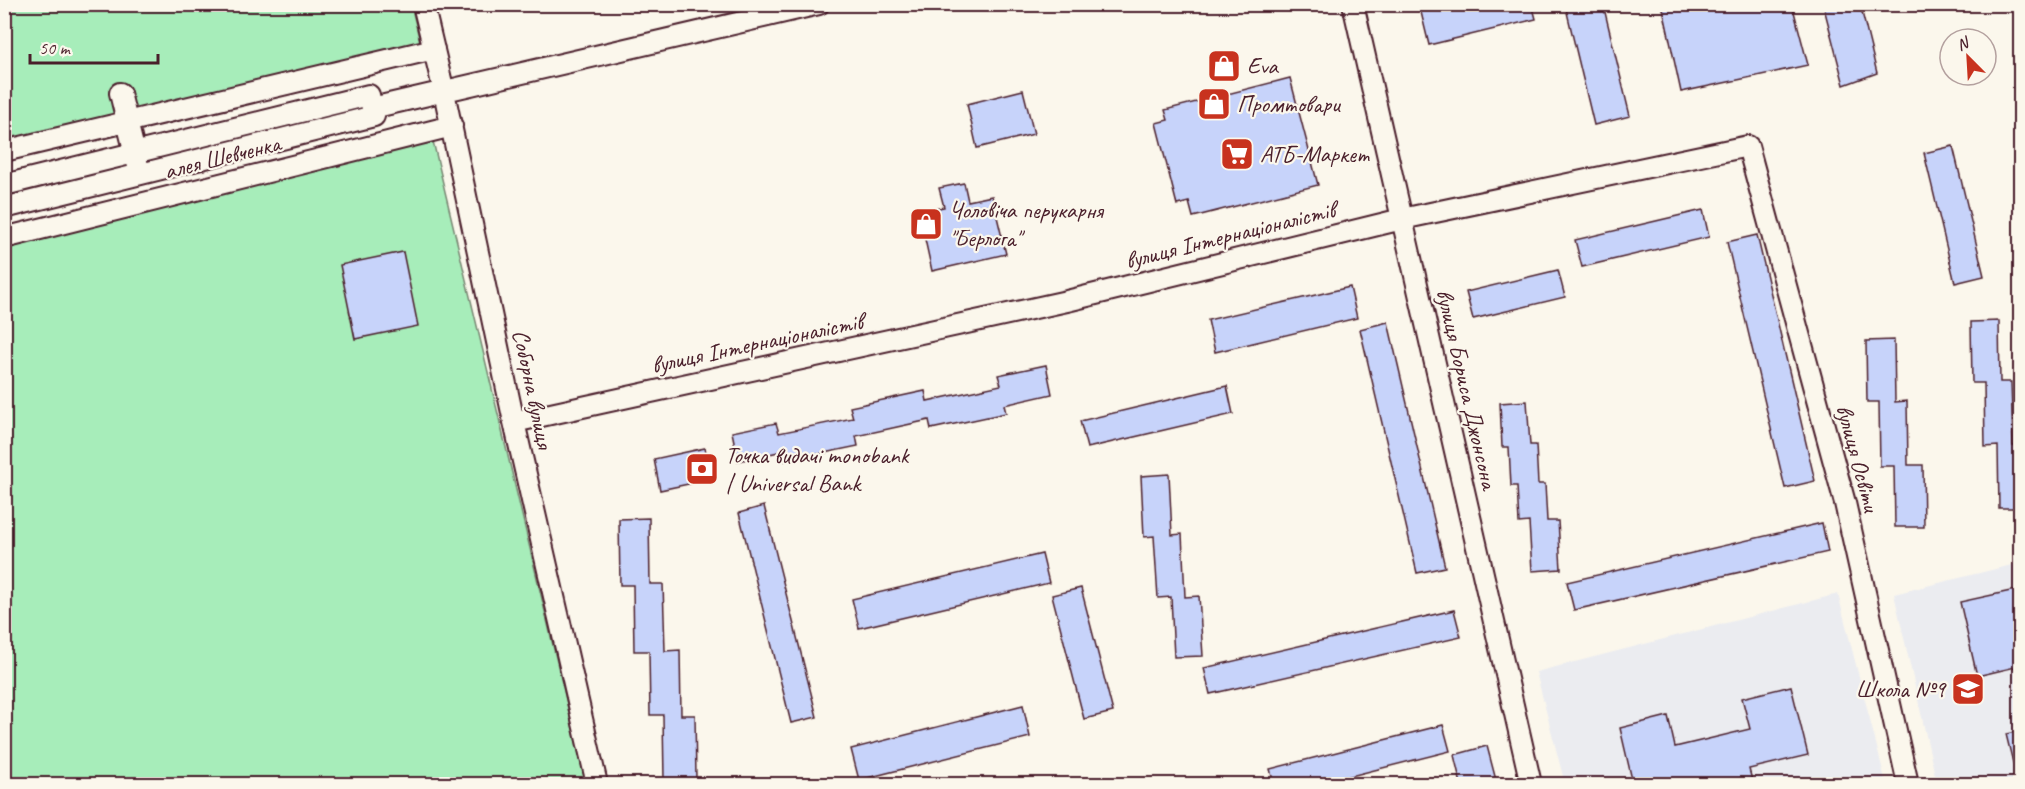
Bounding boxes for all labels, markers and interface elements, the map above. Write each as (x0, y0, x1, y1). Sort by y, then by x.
scale bar (30, 27, 158, 65)
north arrow (1938, 27, 1998, 87)
text: N (1954, 32, 1974, 55)
text: 50 m (39, 37, 72, 59)
shop icon: Eva (1206, 48, 1242, 84)
place label: Eva (1247, 51, 1279, 81)
shop icon: Промтовари (1196, 86, 1232, 122)
place label: Промтовари (1237, 89, 1342, 119)
street label: алея Шевченка (161, 128, 285, 186)
supermarket icon: АТБ-Маркет (1219, 136, 1255, 172)
place label: АТБ-Маркет (1260, 139, 1370, 169)
street label: вулиця Інтернаціоналістів (1122, 193, 1344, 276)
place label: Чоловіча перукарня "Берлога" (949, 195, 1104, 253)
shop icon: Чоловіча перукарня "Берлога" (908, 206, 944, 242)
street label: вулиця Бориса Джонсона (1429, 286, 1505, 494)
street label: вулиця Інтернаціоналістів (649, 305, 871, 380)
street label: Соборна вулиця (506, 327, 561, 453)
street label: вулиця Освіти (1829, 401, 1887, 517)
place label: Точка видачі monobank | Universal Bank (725, 440, 911, 498)
bank icon: Точка видачі monobank | Universal Bank (684, 451, 720, 487)
school or university icon: Школа №9 (1950, 671, 1986, 707)
place label: Школа №9 (1856, 674, 1947, 704)

